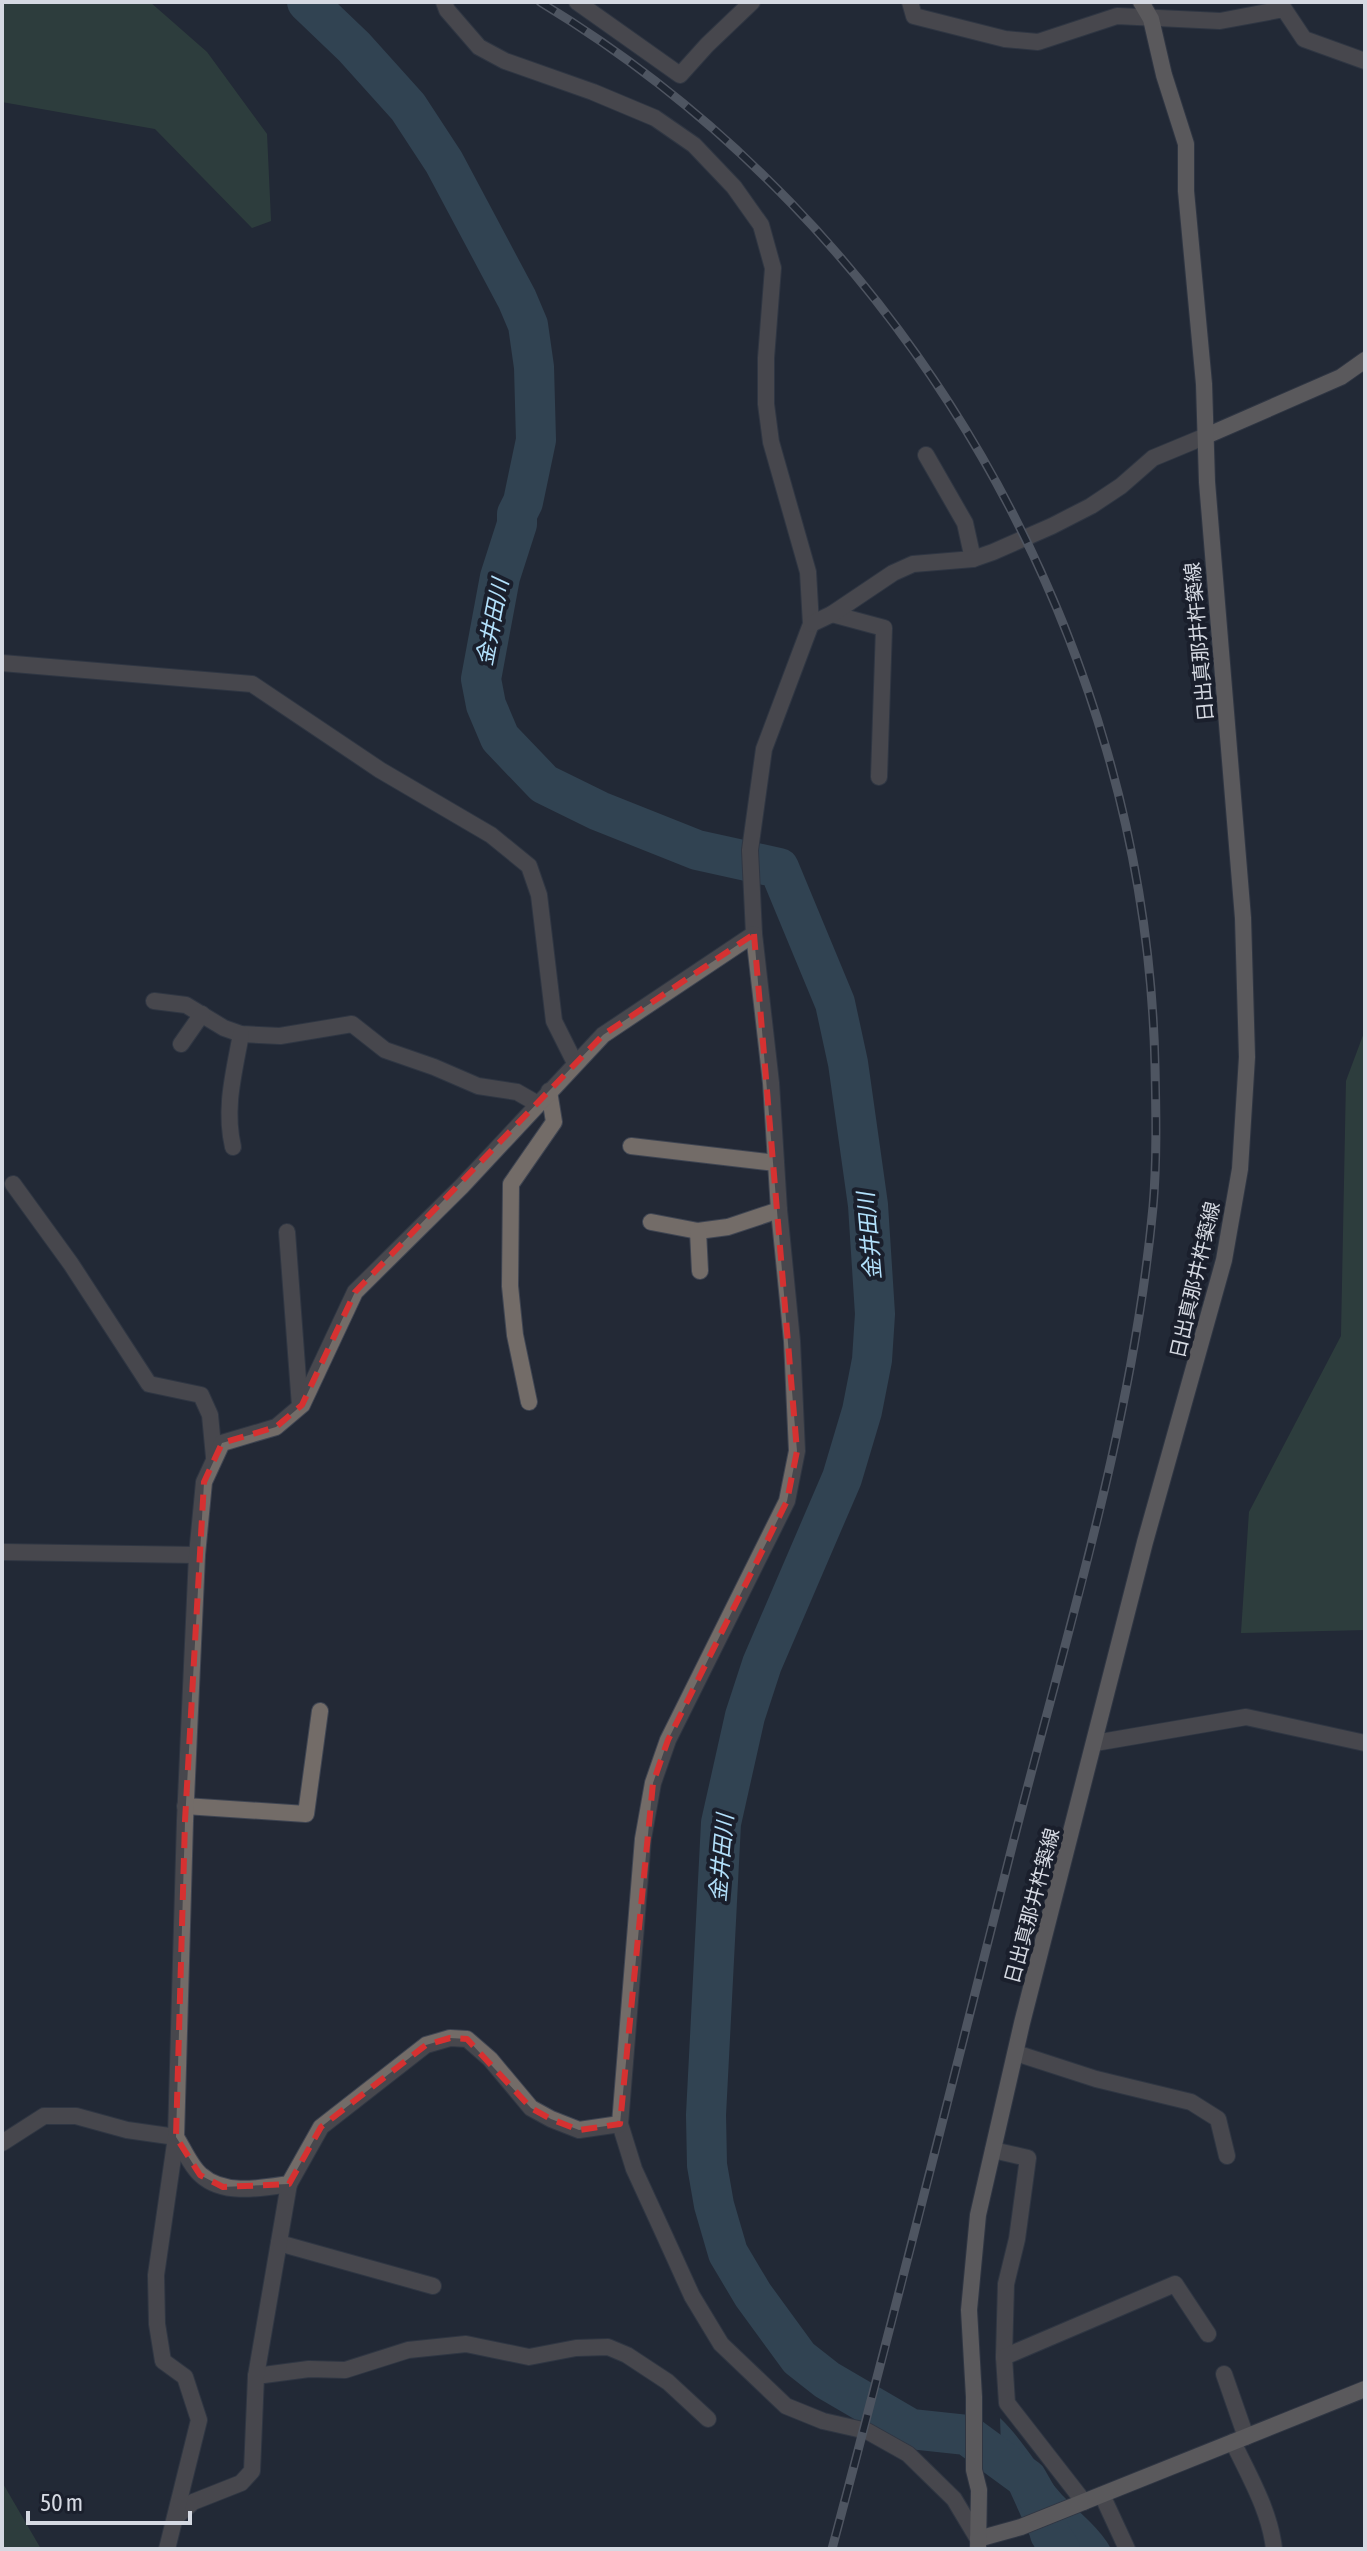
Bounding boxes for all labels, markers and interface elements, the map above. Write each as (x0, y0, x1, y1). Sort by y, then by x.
street label: 日出真那井杵築線 (1180, 561, 1217, 723)
water label: 金井田川 (471, 574, 514, 668)
water label: 金井田川 (852, 1189, 886, 1281)
street label: 日出真那井杵築線 (1165, 1199, 1224, 1360)
water label: 金井田川 (704, 1811, 738, 1903)
street label: 日出真那井杵築線 (1000, 1826, 1063, 1986)
scale bar (28, 2475, 190, 2525)
text: 50 m (40, 2489, 83, 2516)

